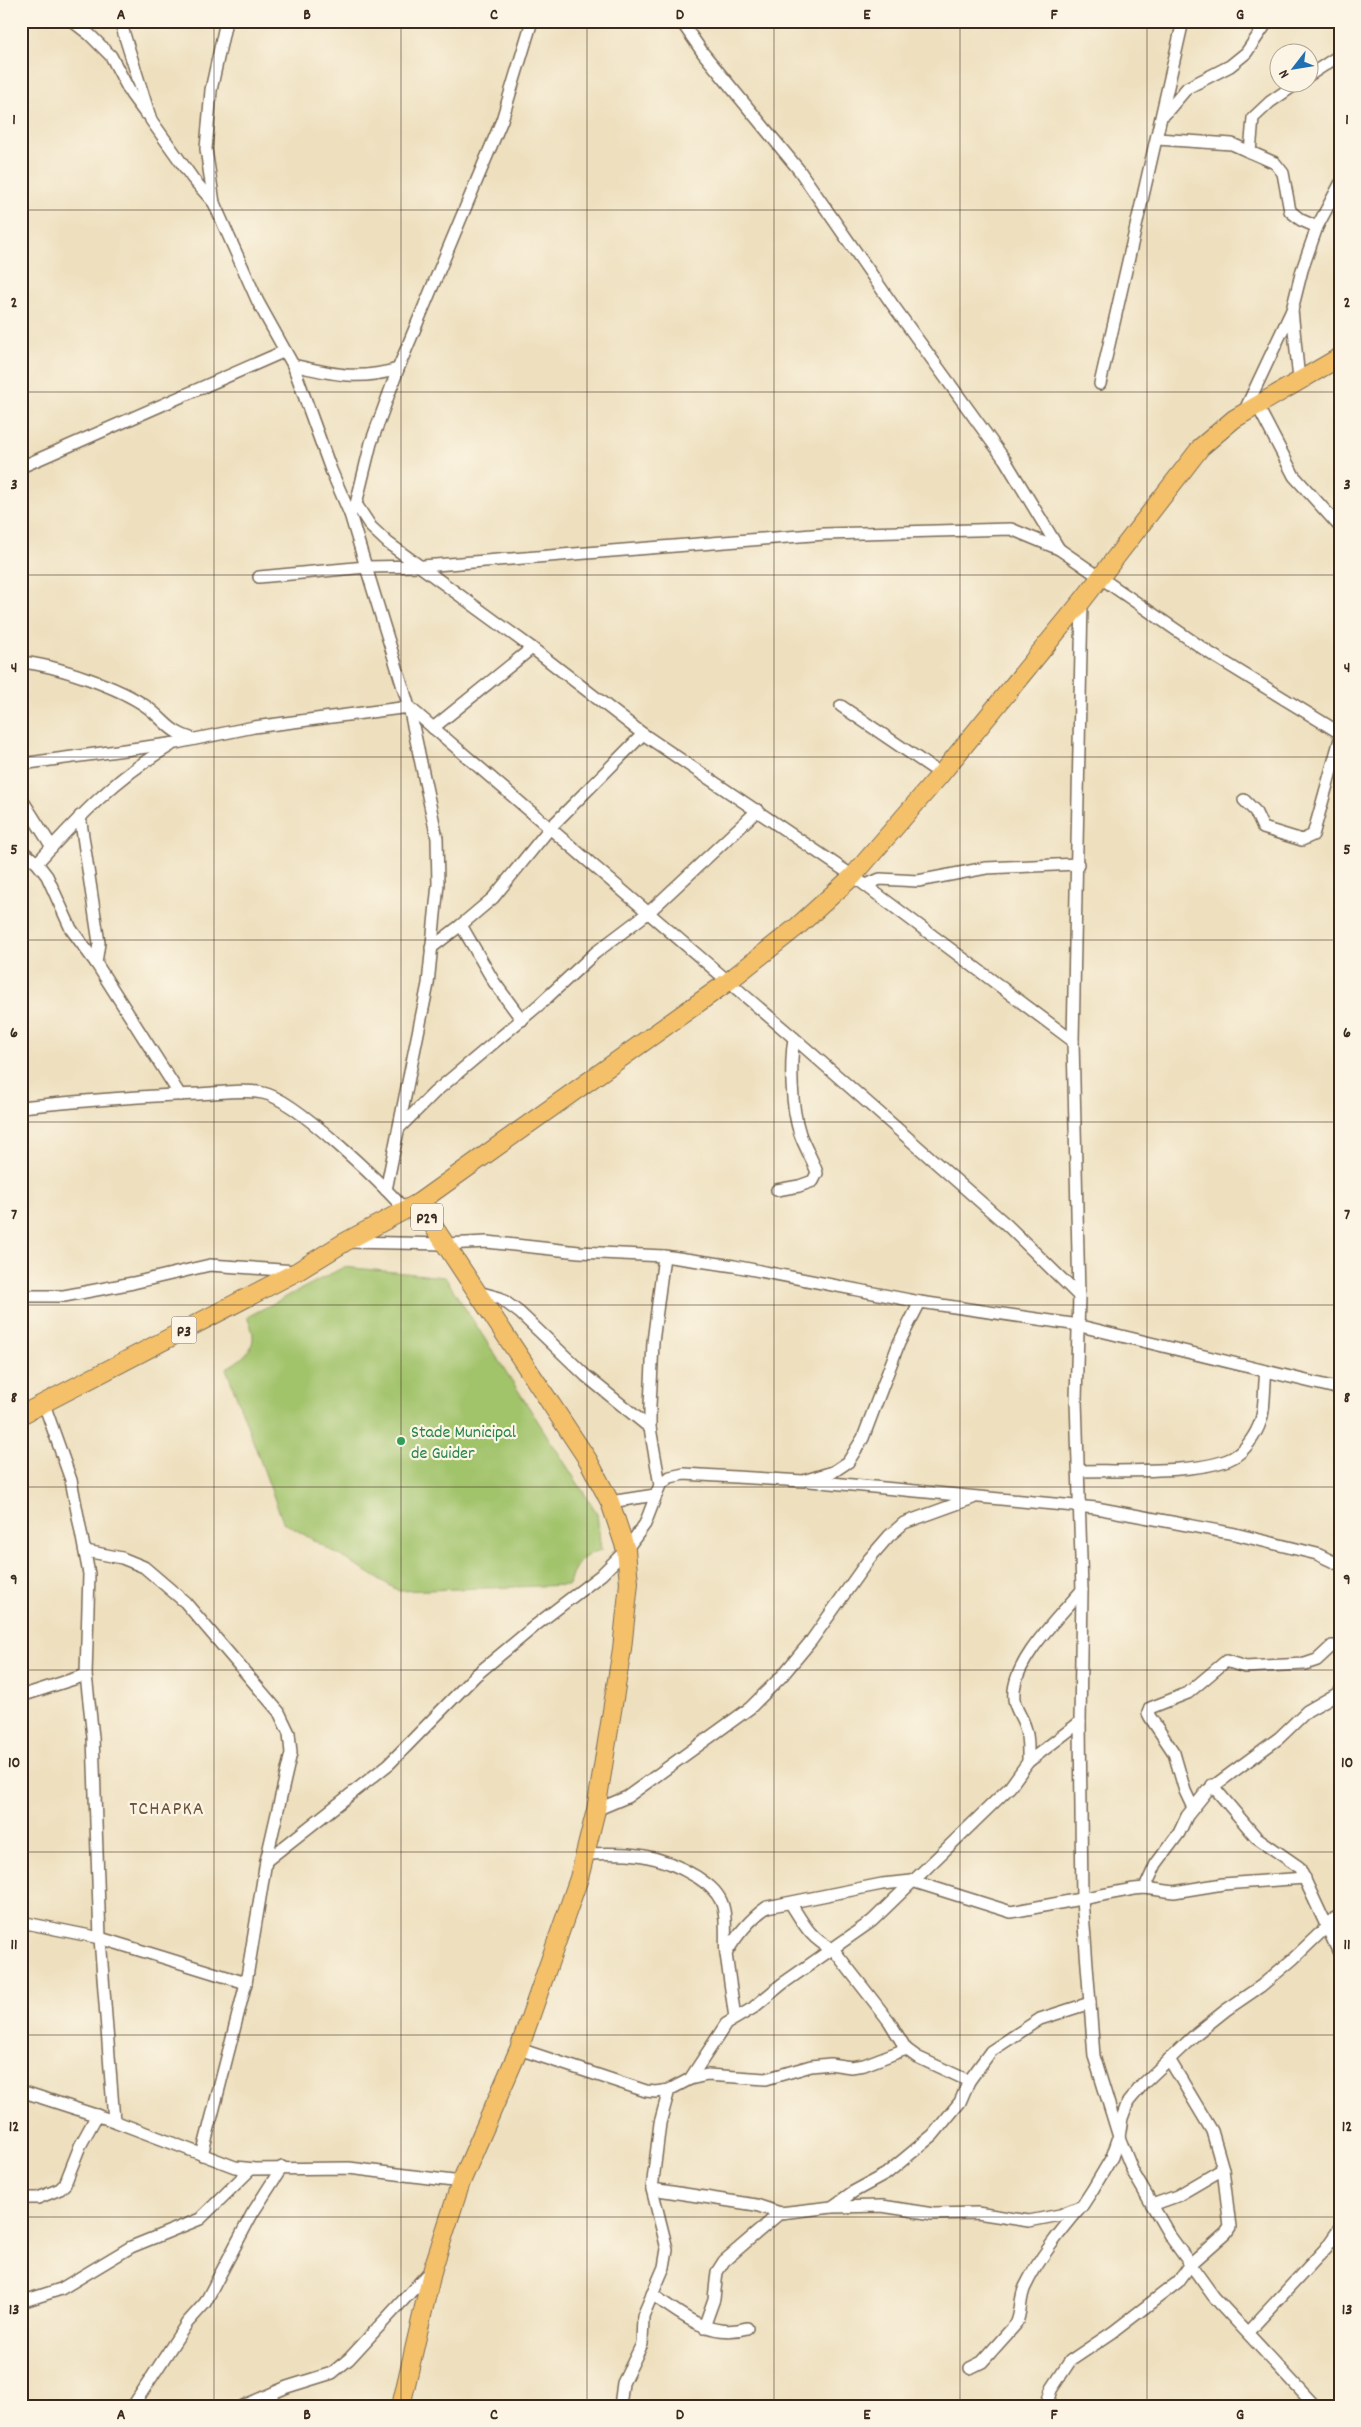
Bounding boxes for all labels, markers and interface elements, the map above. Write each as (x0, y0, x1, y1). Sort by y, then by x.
text: A (117, 4, 126, 27)
text: B (303, 4, 311, 27)
text: C (490, 4, 498, 27)
text: D (676, 4, 685, 27)
text: E (863, 4, 871, 27)
text: F (1050, 4, 1058, 27)
text: G (1236, 4, 1244, 27)
north arrow (1268, 42, 1318, 92)
text: N (1274, 65, 1295, 82)
text: 1 (12, 109, 16, 132)
text: 1 (1345, 109, 1349, 132)
text: 2 (11, 292, 18, 315)
text: 2 (1344, 292, 1351, 315)
text: 3 (10, 474, 18, 497)
text: 3 (1343, 474, 1351, 497)
text: 4 (11, 657, 17, 680)
text: 4 (1344, 657, 1350, 680)
text: 5 (10, 839, 18, 862)
text: 5 (1343, 839, 1351, 862)
text: 6 (10, 1022, 18, 1045)
text: 6 (1343, 1022, 1351, 1045)
text: 7 (11, 1204, 17, 1227)
road number: P29 (411, 1204, 443, 1230)
text: 7 (1344, 1204, 1350, 1227)
road number: P3 (172, 1316, 196, 1344)
text: 8 (11, 1387, 18, 1410)
text: 8 (1344, 1387, 1351, 1410)
place label: Stade Municipal de Guider (411, 1421, 517, 1467)
marker: Stade Municipal de Guider (395, 1435, 407, 1447)
text: 9 (10, 1569, 18, 1592)
text: 9 (1343, 1569, 1351, 1592)
text: 10 (8, 1752, 20, 1775)
text: 10 (1341, 1752, 1353, 1775)
district label: TCHAPKA (129, 1796, 205, 1824)
text: 11 (10, 1934, 18, 1957)
text: 11 (1343, 1934, 1351, 1957)
text: 12 (9, 2116, 19, 2139)
text: 12 (1342, 2116, 1352, 2139)
text: 13 (9, 2299, 19, 2322)
text: 13 (1342, 2299, 1352, 2322)
text: A (117, 2404, 126, 2427)
text: B (303, 2404, 311, 2427)
text: C (490, 2404, 498, 2427)
text: D (676, 2404, 685, 2427)
text: E (863, 2404, 871, 2427)
text: F (1050, 2404, 1058, 2427)
text: G (1236, 2404, 1244, 2427)

